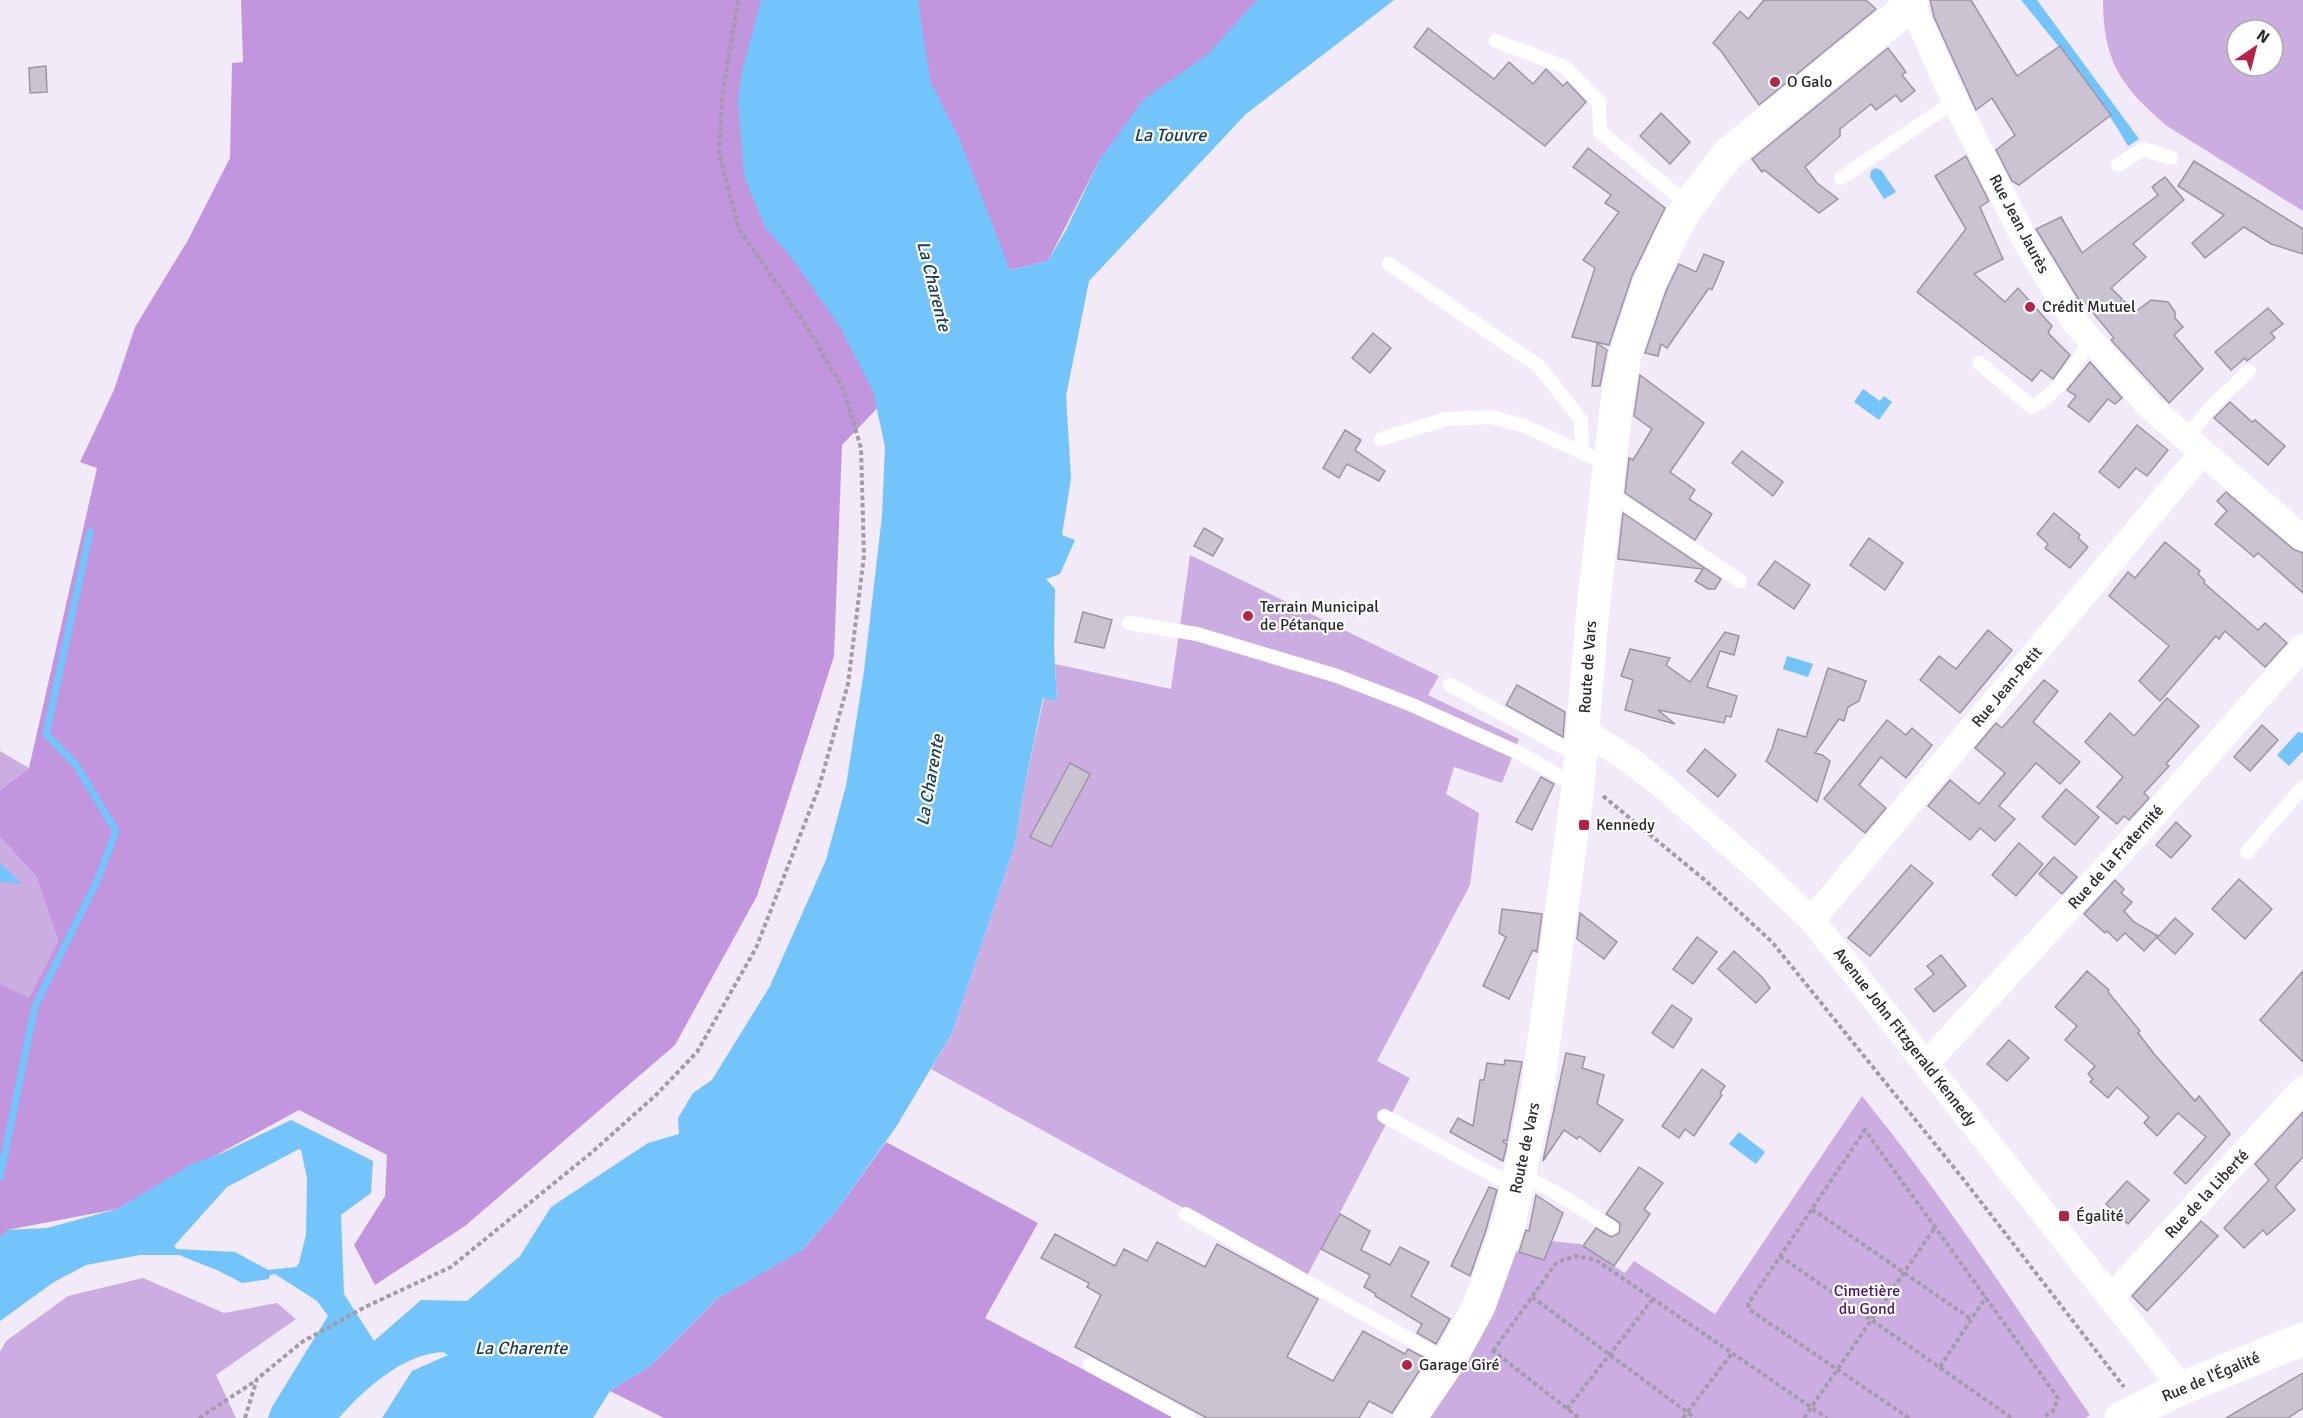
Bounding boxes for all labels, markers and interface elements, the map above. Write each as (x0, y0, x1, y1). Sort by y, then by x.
north arrow (2225, 18, 2285, 78)
text: N (2253, 25, 2273, 48)
place label: O Galo (1787, 72, 1832, 92)
marker: O Galo (1768, 75, 1782, 89)
water label: La Touvre (1134, 124, 1207, 146)
street label: Rue Jean Jaurès (1985, 171, 2053, 277)
water label: La Charente (912, 239, 956, 334)
place label: Crédit Mutuel (2042, 297, 2136, 317)
marker: Crédit Mutuel (2023, 300, 2037, 314)
place label: Terrain Municipal de Pétanque (1260, 597, 1379, 635)
marker: Terrain Municipal de Pétanque (1241, 609, 1255, 623)
street label: Route de Vars (1575, 620, 1601, 714)
street label: Rue Jean-Petit (1967, 642, 2047, 731)
water label: La Charente (911, 732, 949, 827)
street label: Rue de la Fraternité (2064, 801, 2168, 913)
place label: Kennedy (1596, 815, 1655, 835)
marker: Kennedy (1577, 818, 1591, 832)
street label: Avenue John Fitzgerald Kennedy (1829, 944, 1981, 1131)
street label: Route de Vars (1506, 1100, 1544, 1196)
street label: Rue de la Liberté (2161, 1145, 2253, 1243)
place label: Égalité (2076, 1206, 2124, 1226)
marker: Égalité (2057, 1209, 2071, 1223)
park label: Cimetière du Gond (1834, 1281, 1900, 1319)
water label: La Charente (475, 1337, 568, 1359)
street label: Rue de l'Égalité (2159, 1347, 2263, 1407)
place label: Garage Giré (1419, 1355, 1499, 1375)
marker: Garage Giré (1400, 1358, 1414, 1372)

